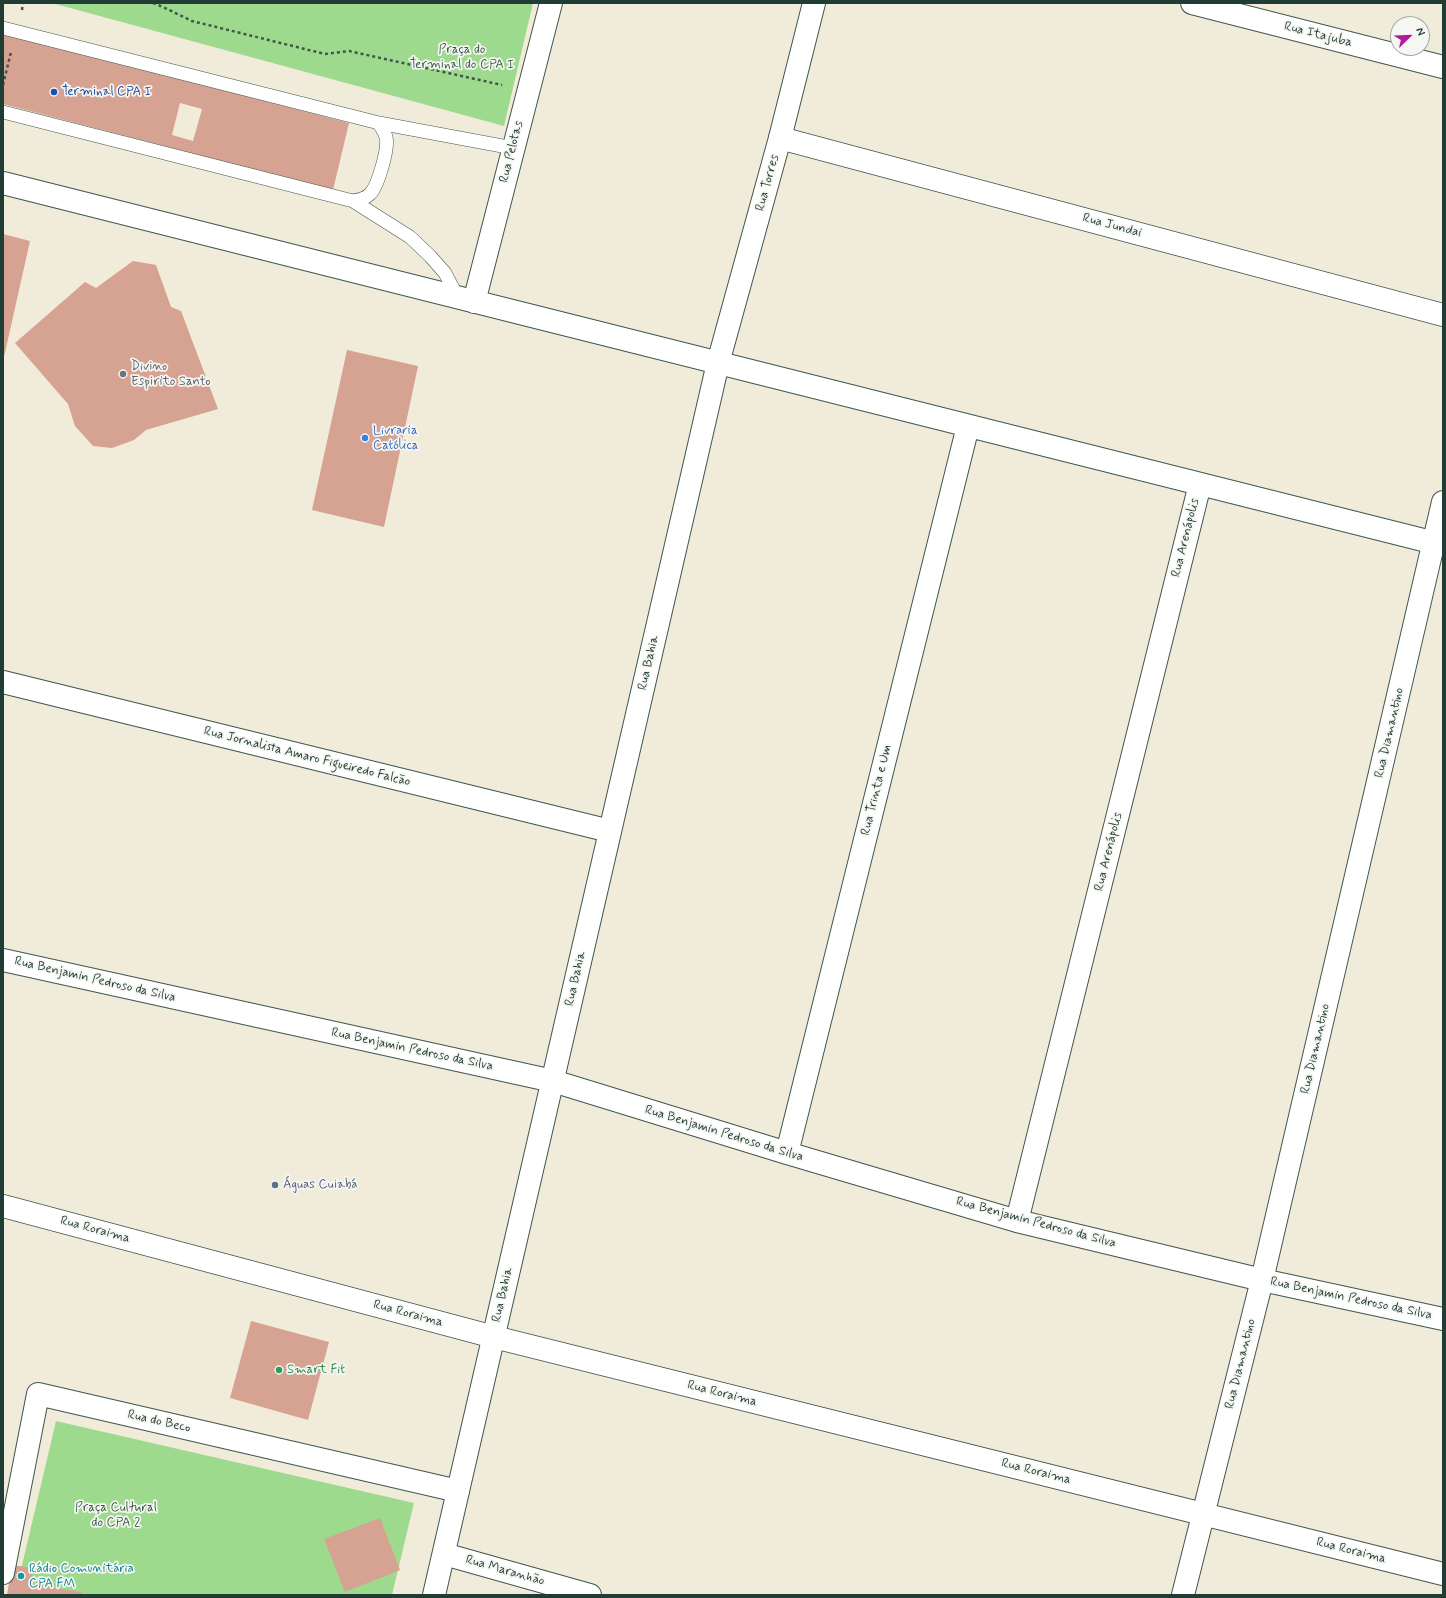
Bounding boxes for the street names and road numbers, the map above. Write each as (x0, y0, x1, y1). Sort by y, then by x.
street label: Rua Itajuba (1282, 19, 1354, 51)
street label: Rua Pelotas (497, 119, 527, 185)
street label: Rua Torres (753, 153, 783, 213)
street label: Rua Jundai (1081, 211, 1143, 241)
street label: Rua Arenápolis (1169, 497, 1203, 579)
street label: Rua Bahia (635, 634, 663, 692)
street label: Rua Diamantino (1372, 686, 1408, 780)
street label: Rua Jornalista Amaro Figueiredo Falcão (202, 724, 412, 790)
street label: Rua Trinta e Um (858, 743, 896, 837)
street label: Rua Arenápolis (1092, 811, 1126, 893)
street label: Rua Bahia (562, 950, 590, 1008)
street label: Rua Benjamin Pedroso da Silva (13, 954, 177, 1006)
street label: Rua Diamantino (1298, 1002, 1334, 1096)
street label: Rua Benjamin Pedroso da Silva (330, 1025, 494, 1075)
street label: Rua Benjamin Pedroso da Silva (643, 1102, 805, 1166)
street label: Rua Benjamin Pedroso da Silva (954, 1194, 1118, 1252)
street label: Rua Roraima (58, 1213, 132, 1247)
street label: Rua Bahia (489, 1266, 517, 1324)
street label: Rua Benjamin Pedroso da Silva (1269, 1274, 1433, 1324)
street label: Rua Roraima (371, 1297, 445, 1331)
street label: Rua Diamantino (1222, 1317, 1260, 1411)
street label: Rua Roraima (685, 1378, 759, 1410)
street label: Rua do Beco (126, 1407, 192, 1437)
street label: Rua Roraima (999, 1456, 1073, 1488)
street label: Rua Roraima (1314, 1535, 1388, 1567)
street label: Rua Maranhão (464, 1552, 546, 1590)

